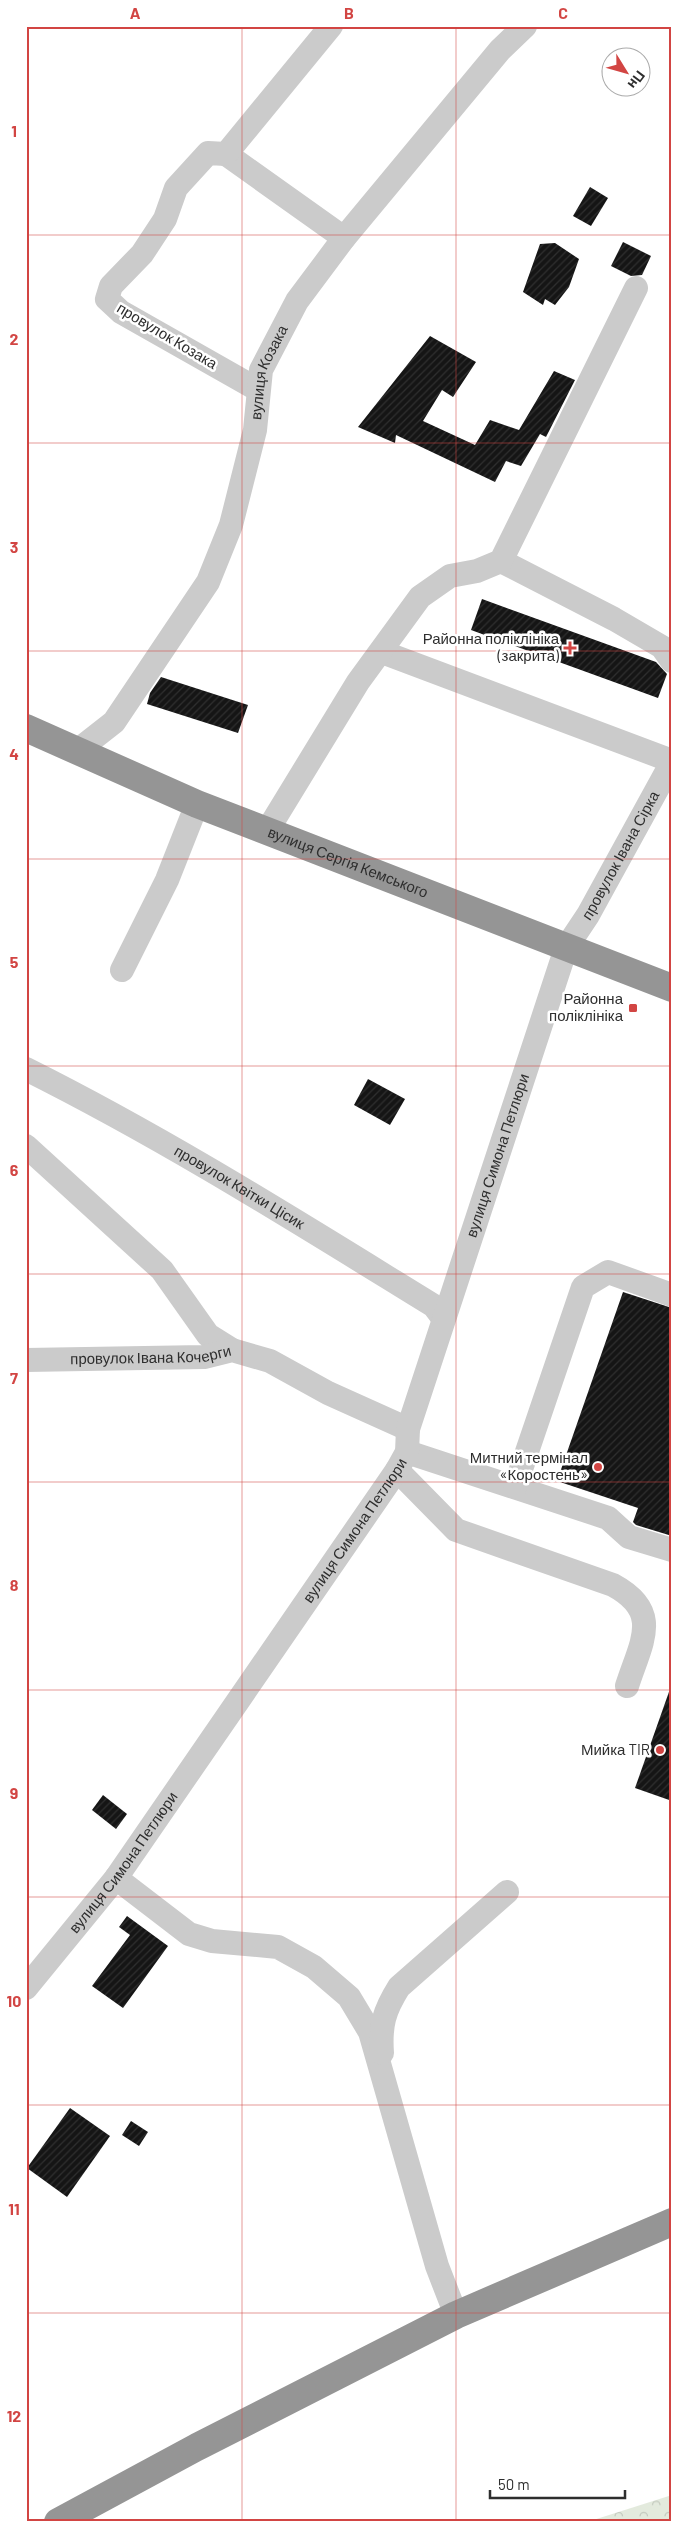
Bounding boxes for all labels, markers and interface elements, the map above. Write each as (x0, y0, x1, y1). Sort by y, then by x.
text: A (130, 3, 141, 22)
text: B (344, 3, 354, 22)
text: C (558, 3, 568, 22)
north arrow (600, 48, 650, 98)
text: Пн (624, 68, 649, 93)
text: 1 (11, 121, 17, 140)
street label: провулок Козака (114, 298, 221, 373)
street label: вулиця Козака (246, 321, 291, 421)
text: 2 (10, 329, 19, 348)
text: 3 (10, 537, 18, 556)
place label: Районна поліклініка (закрита) (423, 629, 560, 664)
marker: Районна поліклініка (закрита) (563, 641, 577, 655)
text: 4 (9, 744, 19, 763)
street label: провулок Івана Сірка (577, 787, 663, 923)
street label: вулиця Сергія Кемського (266, 822, 431, 901)
text: 5 (10, 952, 19, 971)
place label: Районна поліклініка (549, 989, 624, 1024)
marker: Районна поліклініка (627, 1002, 639, 1014)
street label: вулиця Симона Петлюри (462, 1071, 532, 1239)
street label: провулок Квітки Цісик (172, 1141, 308, 1232)
text: 6 (10, 1160, 19, 1179)
street label: провулок Івана Кочерги (70, 1341, 233, 1367)
text: 7 (10, 1368, 18, 1387)
place label: Митний термінал «Коростень» (470, 1448, 588, 1483)
street label: вулиця Симона Петлюри (299, 1455, 410, 1606)
marker: Митний термінал «Коростень» (592, 1461, 604, 1473)
text: 8 (10, 1575, 19, 1594)
place label: Мийка TIR (581, 1740, 650, 1758)
marker: Мийка TIR (654, 1744, 666, 1756)
text: 9 (10, 1783, 18, 1802)
street label: вулиця Симона Петлюри (65, 1788, 181, 1936)
text: 10 (7, 1991, 21, 2010)
text: 11 (8, 2199, 20, 2218)
text: 12 (7, 2406, 21, 2425)
scale bar (490, 2468, 626, 2500)
text: 50 m (498, 2475, 530, 2493)

